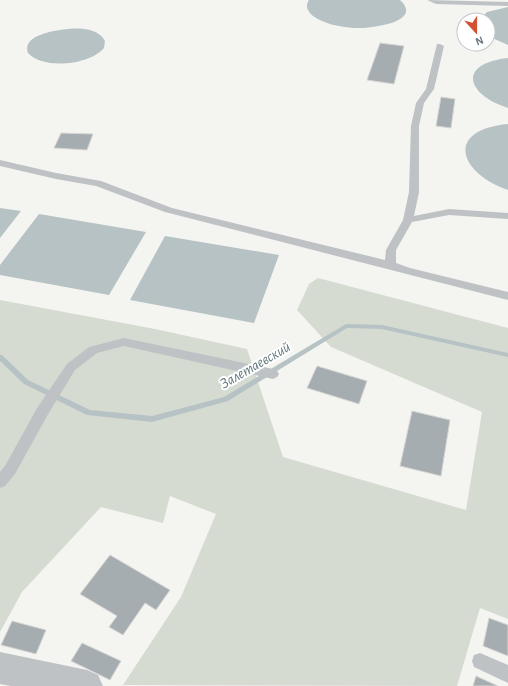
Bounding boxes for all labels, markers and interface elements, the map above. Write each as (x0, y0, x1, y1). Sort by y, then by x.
north arrow (456, 12, 496, 52)
text: N (474, 34, 485, 47)
water label: Залетаевский (217, 339, 293, 392)

